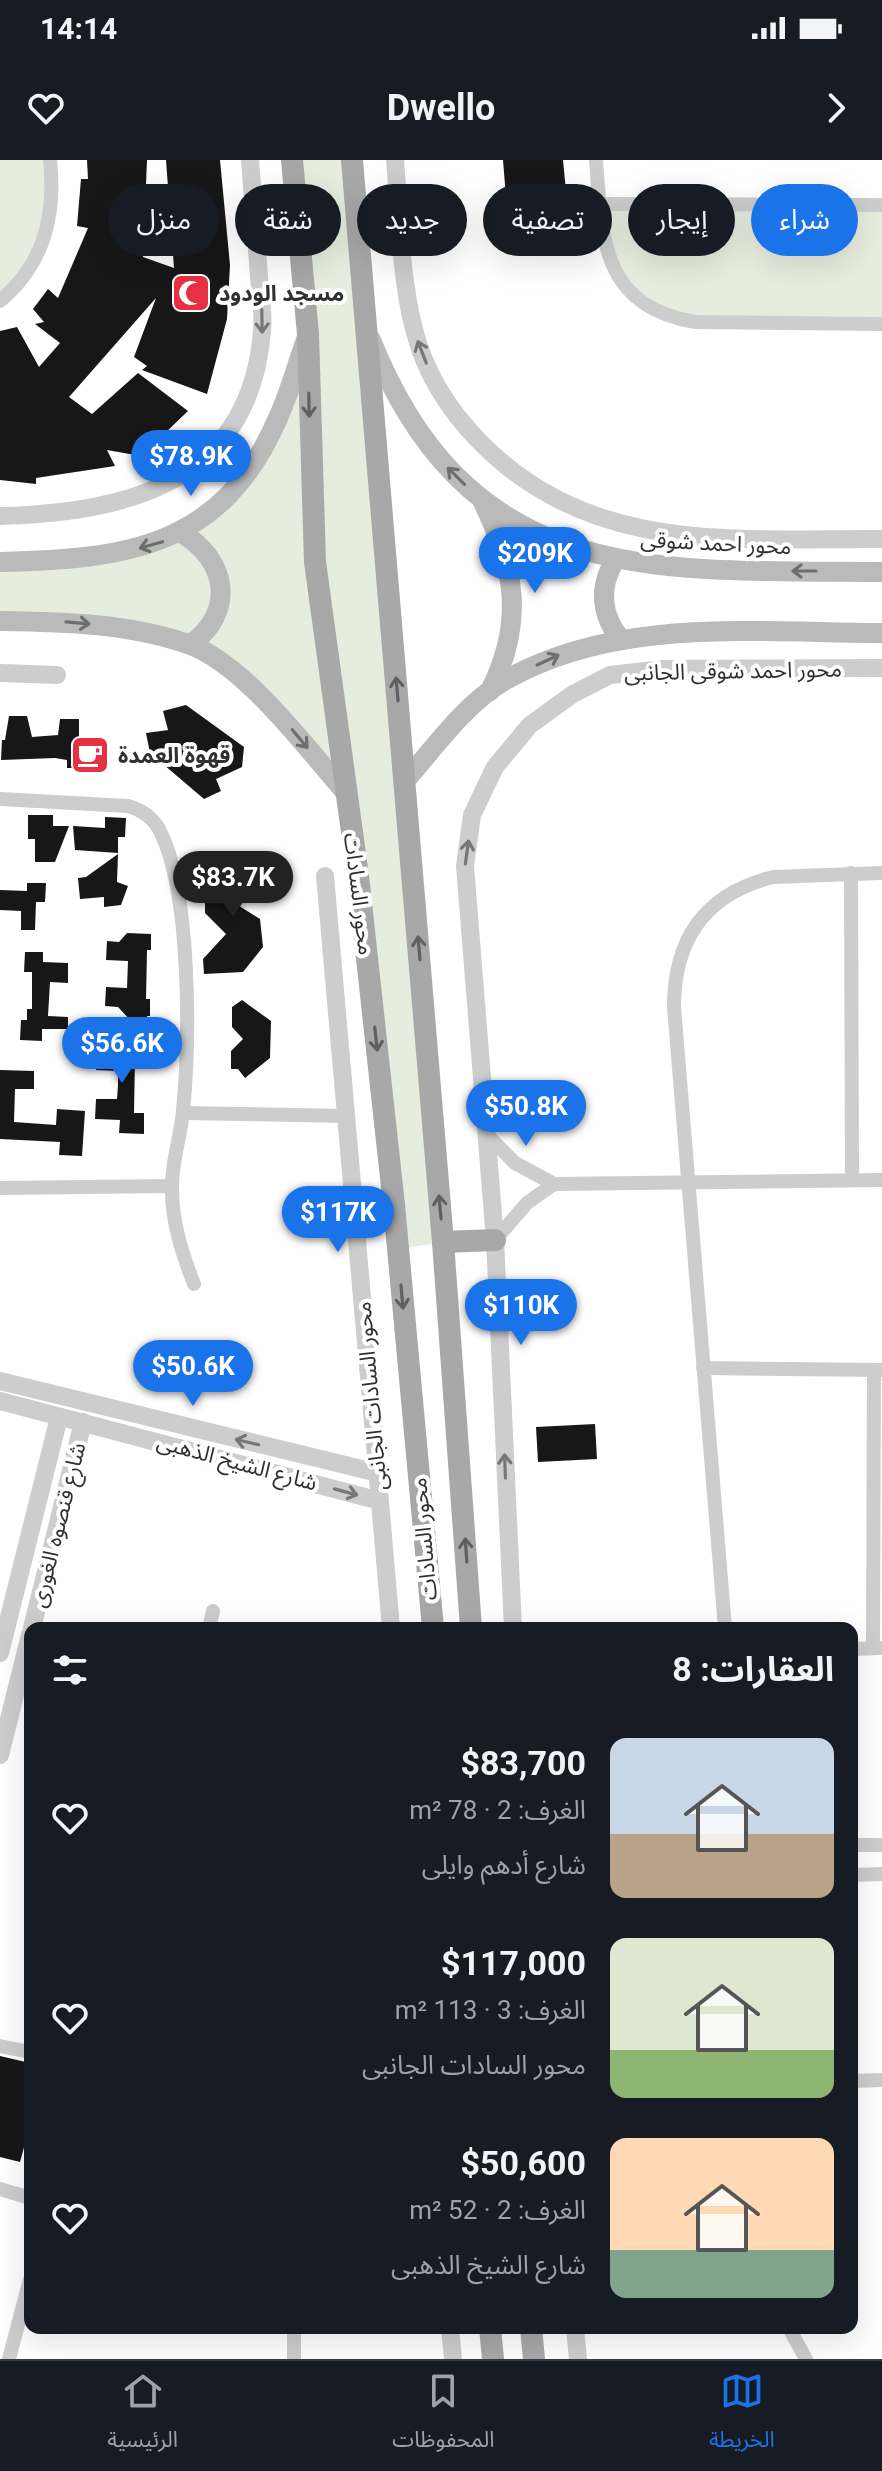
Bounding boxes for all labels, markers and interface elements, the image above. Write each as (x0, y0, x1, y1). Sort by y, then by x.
text: 14:14 (40, 11, 117, 46)
icon: heart (24, 86, 68, 130)
icon: forward (814, 86, 858, 130)
text: Dwello (387, 87, 495, 129)
chip: منزل (108, 184, 219, 256)
chip: شقة (235, 184, 341, 256)
chip: جديد (357, 184, 467, 256)
chip: تصفية (483, 184, 612, 256)
chip: إيجار (628, 184, 735, 256)
chip: شراء (751, 184, 858, 256)
mosque icon: مسجد الودود (170, 272, 212, 314)
place label: مسجد الودود (219, 281, 344, 306)
one-way arrow (254, 308, 269, 334)
one-way arrow (414, 340, 428, 365)
one-way arrow (301, 391, 316, 418)
pin: $78.9K (126, 430, 256, 498)
text: $78.9K (149, 441, 233, 471)
one-way arrow (447, 467, 466, 486)
pin: $209K (479, 527, 591, 595)
street label: محور احمد شوقى (640, 527, 792, 560)
one-way arrow (139, 538, 165, 553)
text: $209K (497, 538, 573, 568)
one-way arrow (791, 563, 818, 579)
one-way arrow (64, 616, 91, 631)
one-way arrow (535, 652, 560, 667)
street label: محور احمد شوقى الجانبى (624, 657, 842, 686)
one-way arrow (390, 676, 405, 703)
one-way arrow (291, 729, 309, 749)
cafe icon: قهوة العمدة (69, 734, 111, 776)
place label: قهوة العمدة (118, 743, 230, 768)
street label: محور السادات (338, 831, 379, 957)
one-way arrow (460, 839, 475, 865)
pin: $83.7K (168, 851, 298, 919)
text: $83.7K (191, 862, 275, 892)
one-way arrow (411, 935, 426, 962)
pin: $56.6K (57, 1017, 187, 1085)
one-way arrow (368, 1025, 383, 1052)
text: $56.6K (80, 1028, 164, 1058)
pin: $50.8K (461, 1080, 591, 1148)
text: $50.8K (484, 1091, 568, 1121)
pin: $117K (282, 1186, 394, 1254)
one-way arrow (433, 1194, 448, 1221)
text: $117K (300, 1197, 376, 1227)
pin: $110K (465, 1279, 577, 1347)
one-way arrow (395, 1283, 410, 1310)
text: $110K (483, 1290, 559, 1320)
street label: محور السادات الجانبى (350, 1300, 393, 1492)
pin: $50.6K (128, 1340, 258, 1408)
text: $50.6K (151, 1351, 235, 1381)
street label: شارع الشيخ الذهبى (153, 1429, 320, 1499)
one-way arrow (235, 1434, 260, 1449)
street label: شارع قنصوه الغورى (25, 1440, 94, 1611)
one-way arrow (498, 1453, 513, 1480)
street label: محور السادات (406, 1476, 443, 1601)
one-way arrow (333, 1485, 359, 1500)
one-way arrow (458, 1537, 473, 1564)
icon: filters (48, 1648, 92, 1692)
text: العقارات: 8 (672, 1649, 834, 1689)
text: $83,700 (461, 1743, 586, 1783)
icon: home (674, 1770, 770, 1866)
text: الغرف: 2 · 78 m² (409, 1795, 586, 1825)
icon: heart (48, 1796, 92, 1840)
text: شارع أدهم وايلى (422, 1850, 586, 1880)
text: $117,000 (441, 1943, 586, 1983)
icon: home (674, 1970, 770, 2066)
text: الغرف: 3 · 113 m² (395, 1995, 586, 2025)
icon: heart (48, 1996, 92, 2040)
text: محور السادات الجانبى (362, 2050, 586, 2080)
text: $50,600 (461, 2143, 586, 2183)
icon: home (674, 2170, 770, 2266)
text: الغرف: 2 · 52 m² (409, 2195, 586, 2225)
icon: heart (48, 2196, 92, 2240)
text: شارع الشيخ الذهبى (391, 2250, 586, 2280)
tab: الرئيسية (107, 2369, 178, 2463)
tab: المحفوظات (392, 2369, 494, 2463)
tab: الخريطة (709, 2369, 775, 2463)

